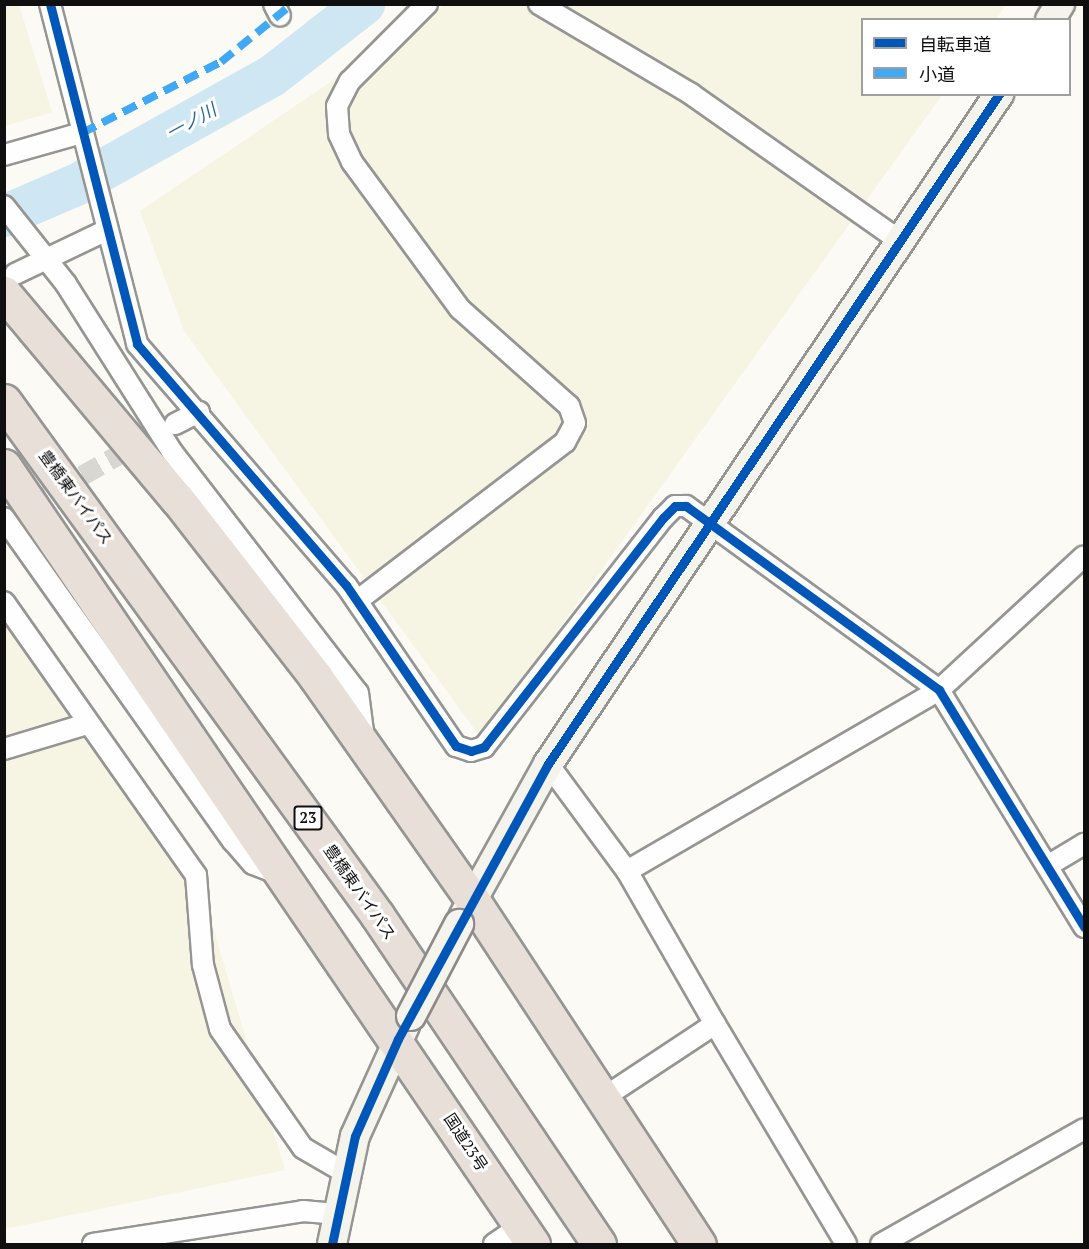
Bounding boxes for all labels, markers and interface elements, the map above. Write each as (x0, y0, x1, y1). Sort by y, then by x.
legend (861, 18, 1071, 96)
text: 自転車道 (919, 32, 991, 56)
text: 小道 (919, 62, 955, 86)
water label: 一ノ川 (162, 98, 220, 144)
street label: 豊橋東バイパス (35, 446, 117, 548)
road number: 23 (293, 806, 323, 830)
street label: 豊橋東バイパス (320, 841, 400, 943)
street label: 国道23号 (440, 1109, 492, 1175)

